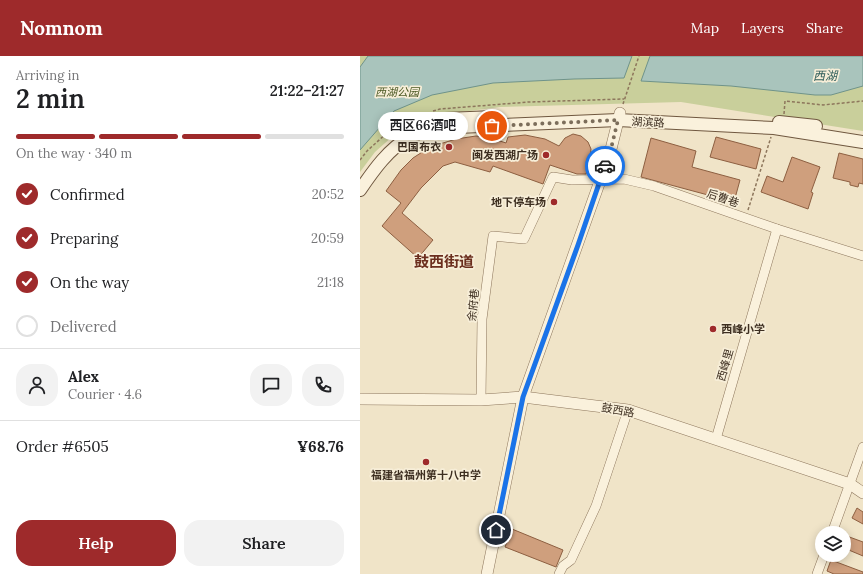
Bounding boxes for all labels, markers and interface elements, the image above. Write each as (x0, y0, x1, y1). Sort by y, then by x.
text: Nomnom (20, 16, 103, 40)
text: Map (691, 19, 719, 37)
text: Layers (741, 19, 784, 37)
text: Share (806, 19, 843, 37)
text: Arriving in (16, 67, 79, 84)
water label: 西湖 (813, 68, 839, 83)
text: 21:22–21:27 (270, 81, 344, 100)
text: 2 min (16, 82, 85, 115)
park label: 西湖公园 (375, 85, 421, 99)
pin (475, 109, 509, 143)
callout: 西区66酒吧 (378, 112, 468, 140)
street label: 湖滨路 (631, 114, 665, 130)
icon: bag (481, 115, 503, 137)
text: 西区66酒吧 (390, 117, 456, 134)
place label: 巴国布衣 (397, 140, 442, 154)
marker: 巴国布衣 (444, 142, 454, 152)
text: On the way · 340 m (16, 145, 132, 162)
courier (585, 146, 625, 186)
place label: 闽发西湖广场 (472, 148, 538, 162)
marker: 闽发西湖广场 (541, 150, 551, 160)
icon: car (594, 155, 616, 177)
icon: check (16, 183, 38, 205)
text: Confirmed (50, 185, 125, 204)
text: 20:52 (312, 186, 344, 203)
street label: 后曹巷 (705, 186, 741, 210)
place label: 地下停车场 (491, 195, 546, 209)
marker: 地下停车场 (549, 197, 559, 207)
icon: check (16, 227, 38, 249)
text: Preparing (50, 229, 118, 248)
text: 20:59 (311, 230, 344, 247)
district label: 鼓西街道 (414, 252, 474, 271)
icon: check (16, 271, 38, 293)
text: On the way (50, 273, 129, 292)
text: 21:18 (317, 274, 344, 291)
street label: 余府巷 (464, 288, 482, 322)
text: Delivered (50, 317, 117, 336)
place label: 西峰小学 (721, 322, 765, 336)
marker: 西峰小学 (708, 324, 718, 334)
street label: 西峰里 (714, 347, 736, 383)
button: person (16, 364, 58, 406)
button: chat (250, 364, 292, 406)
button: phone (302, 364, 344, 406)
text: Alex (68, 367, 99, 386)
text: Courier · 4.6 (68, 386, 142, 403)
street label: 鼓西路 (601, 400, 635, 420)
text: Order #6505 (16, 437, 109, 456)
text: ¥68.76 (297, 437, 344, 456)
marker: 福建省福州第十八中学 (421, 457, 431, 467)
place label: 福建省福州第十八中学 (371, 468, 481, 482)
pin (479, 513, 513, 547)
icon: home (485, 519, 507, 541)
button: Help (16, 520, 176, 566)
button: Share (184, 520, 344, 566)
map controls (815, 526, 851, 562)
button: layers (815, 526, 851, 562)

